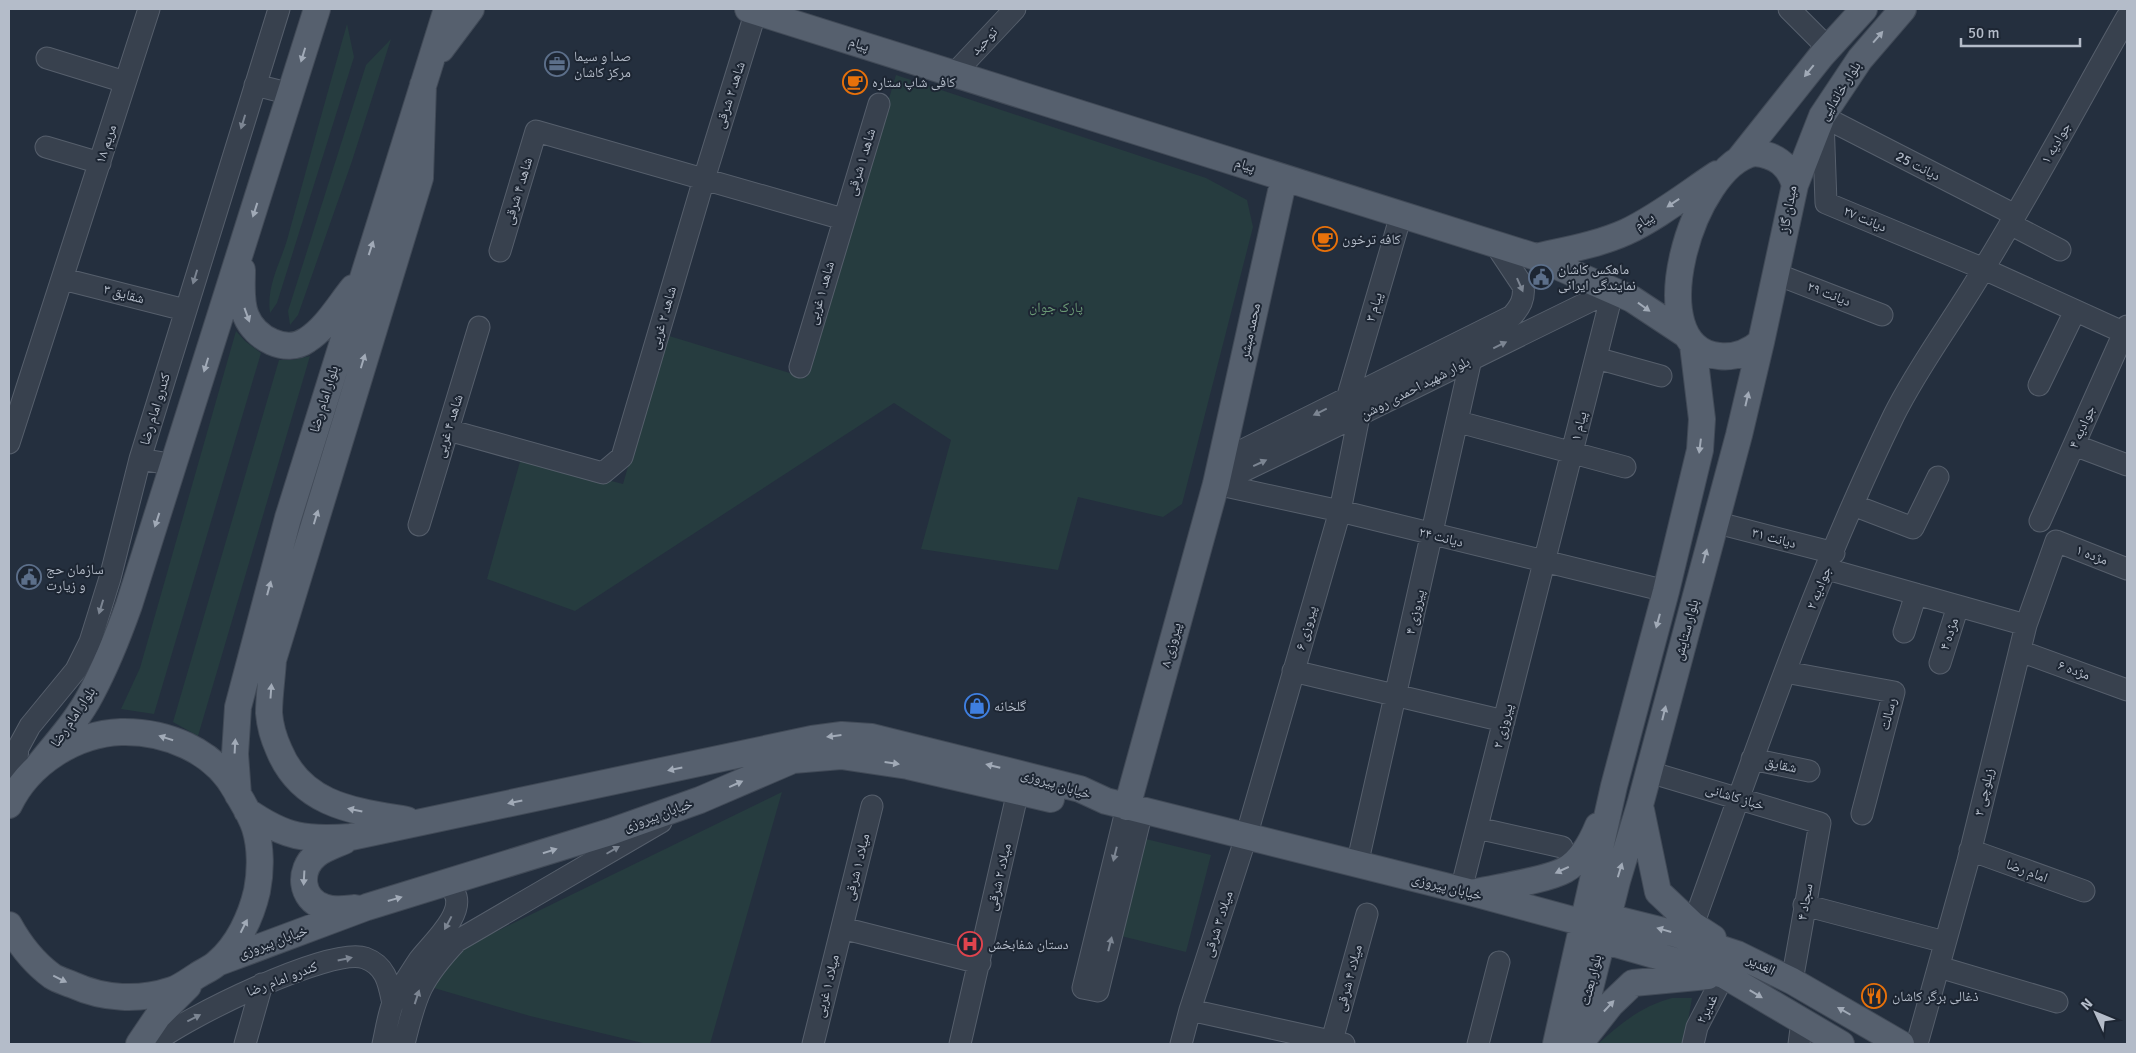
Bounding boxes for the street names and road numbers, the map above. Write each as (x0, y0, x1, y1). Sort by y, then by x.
street label: توحید (967, 23, 1001, 58)
street label: پیام (846, 33, 871, 56)
street label: بلوار خاندایی (1815, 58, 1865, 124)
street label: شاهد ۲ شرقی (711, 59, 749, 131)
street label: جوادیه ۱ (2037, 119, 2075, 167)
street label: مریم ۱۸ (92, 122, 121, 166)
street label: شاهد ۱ شرقی (843, 126, 879, 198)
street label: دیانت 25 (1893, 148, 1943, 184)
street label: پیام (1232, 154, 1257, 177)
street label: شاهد ۴ شرقی (500, 155, 536, 227)
street label: میدان گاز (1775, 184, 1800, 235)
street label: دیانت ۲۷ (1841, 202, 1889, 236)
street label: پیام (1631, 208, 1658, 234)
street label: شاهد ۱ غربی (804, 259, 838, 327)
street label: دیانت ۲۹ (1805, 278, 1853, 310)
street label: شقایق ۳ (102, 280, 146, 309)
street label: شاهد ۲ غربی (646, 284, 680, 352)
street label: پیام ۳ (1362, 290, 1387, 324)
street label: محمد مبشر (1236, 302, 1264, 361)
street label: بلوار شهید احمدی روشن (1357, 353, 1473, 423)
street label: بلوار امام رضا (306, 363, 343, 435)
street label: کندرو امام رضا (136, 371, 175, 448)
street label: شاهد ۴ غربی (431, 392, 467, 460)
street label: جوادیه ۴ (2065, 403, 2099, 451)
street label: پیام ۱ (1567, 409, 1592, 443)
street label: دیانت ۲۴ (1417, 523, 1465, 551)
street label: دیانت ۳۱ (1750, 524, 1798, 552)
street label: مژده ۱ (2074, 541, 2110, 569)
street label: جوادیه ۲ (1803, 564, 1835, 612)
street label: پیروزی ۴ (1402, 588, 1429, 636)
street label: بلوار ستایش (1670, 597, 1702, 662)
street label: پیروزی ۶ (1292, 604, 1321, 652)
street label: مژده ۴ (1936, 616, 1962, 652)
street label: پیروزی ۸ (1157, 621, 1185, 669)
street label: مژده ۶ (2056, 656, 2092, 684)
street label: بلوار امام رضا (47, 684, 100, 751)
street label: رسالت (1876, 696, 1900, 732)
street label: پیروزی ۲ (1489, 702, 1517, 750)
street label: شقایق (1763, 753, 1798, 778)
street label: خیابان پیروزی (1019, 765, 1093, 803)
street label: زیلوچی ۳ (1970, 767, 1998, 817)
street label: خباز کاشانی (1704, 780, 1767, 814)
street label: خیابان پیروزی (621, 795, 695, 835)
street label: میلاد ۱ شرقی (840, 832, 874, 902)
street label: میلاد ۲ شرقی (983, 842, 1015, 912)
street label: امام رضا (2003, 856, 2050, 887)
street label: خیابان پیروزی (1410, 870, 1484, 904)
street label: سجاد ۴ (1793, 882, 1817, 922)
street label: میلاد ۳ شرقی (1199, 889, 1237, 959)
street label: خیابان پیروزی (236, 922, 310, 962)
street label: میلاد ۴ شرقی (1332, 943, 1366, 1013)
street label: الغدیر (1743, 951, 1778, 979)
street label: میلاد ۱ غربی (811, 953, 843, 1019)
street label: بلوار بعثت (1576, 953, 1606, 1007)
street label: کندرو امام رضا (244, 958, 320, 1001)
street label: غدیر۲ (1693, 992, 1721, 1026)

